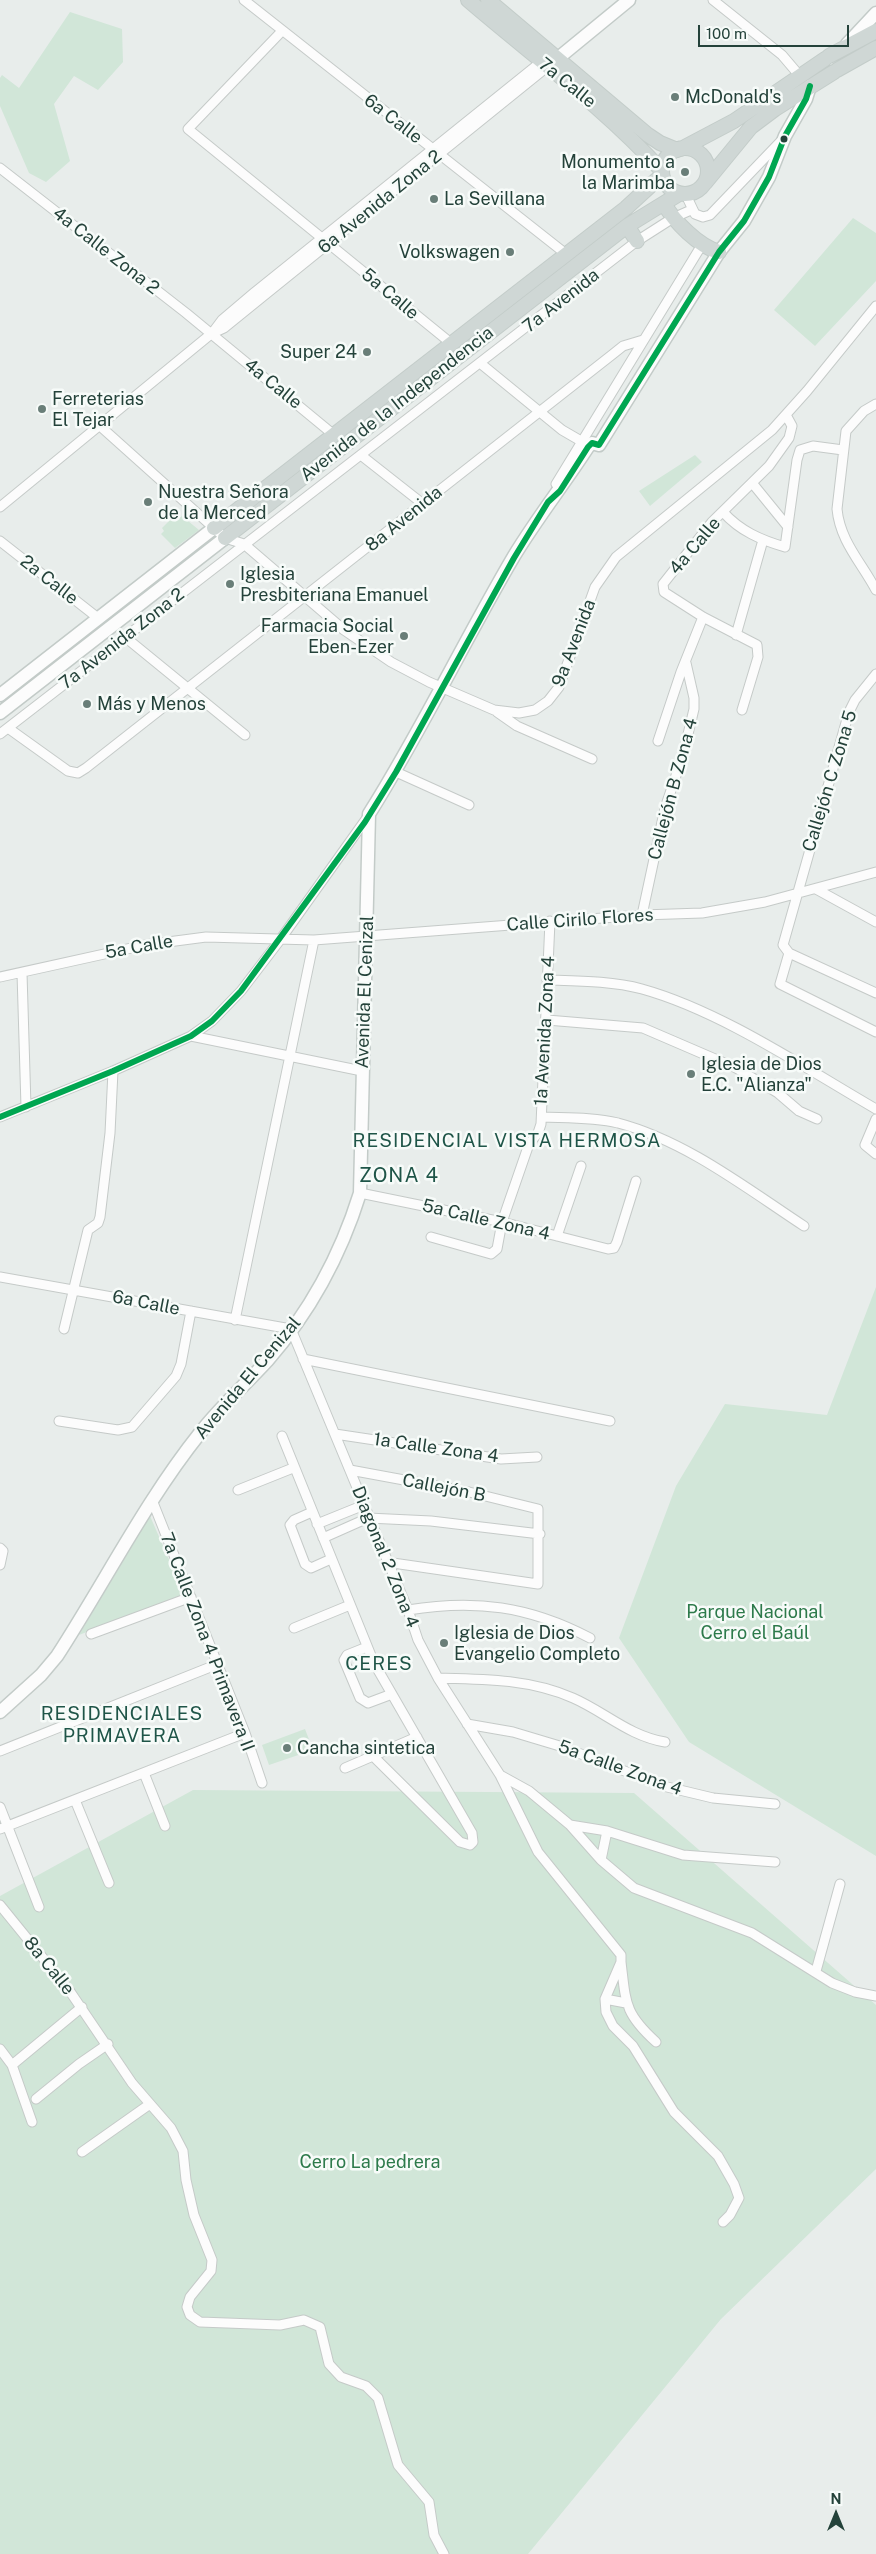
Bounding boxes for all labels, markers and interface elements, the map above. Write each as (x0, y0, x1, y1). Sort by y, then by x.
scale bar (701, 15, 852, 47)
text: 100 m (706, 25, 747, 42)
street label: 7a Calle (534, 53, 600, 113)
place label: McDonald's (685, 86, 781, 108)
street label: 6a Calle (360, 90, 426, 148)
marker: McDonald's (669, 91, 681, 103)
unlabelled marker (779, 134, 789, 144)
street label: 6a Avenida Zona 2 (314, 145, 446, 259)
place label: Monumento a la Marimba (561, 151, 675, 193)
marker: Monumento a la Marimba (679, 166, 691, 178)
place label: La Sevillana (444, 188, 545, 210)
marker: La Sevillana (428, 193, 440, 205)
street label: 4a Calle Zona 2 (48, 203, 164, 299)
place label: Volkswagen (399, 241, 500, 263)
marker: Volkswagen (504, 246, 516, 258)
street label: 5a Calle (357, 264, 423, 324)
street label: 7a Avenida (518, 264, 604, 338)
street label: Avenida de la Independencia (296, 322, 498, 486)
place label: Super 24 (280, 341, 357, 363)
marker: Super 24 (361, 346, 373, 358)
street label: 4a Calle (240, 354, 306, 414)
place label: Ferreterias El Tejar (52, 388, 144, 430)
marker: Ferreterias El Tejar (36, 403, 48, 415)
place label: Nuestra Señora de la Merced (158, 481, 289, 524)
street label: 8a Avenida (361, 482, 447, 556)
marker: Nuestra Señora de la Merced (142, 496, 154, 508)
street label: 4a Calle (665, 513, 725, 579)
street label: 2a Calle (16, 551, 82, 609)
place label: Iglesia Presbiteriana Emanuel (240, 563, 429, 606)
marker: Iglesia Presbiteriana Emanuel (224, 578, 236, 590)
street label: 7a Avenida Zona 2 (55, 584, 189, 694)
street label: 9a Avenida (547, 596, 601, 690)
place label: Farmacia Social Eben-Ezer (261, 615, 394, 658)
marker: Farmacia Social Eben-Ezer (398, 630, 410, 642)
place label: Más y Menos (97, 693, 206, 715)
marker: Más y Menos (81, 698, 93, 710)
street label: Callejón C Zona 5 (798, 708, 862, 854)
street label: Callejón B Zona 4 (644, 716, 702, 862)
street label: Calle Cirilo Flores (506, 904, 654, 936)
street label: Avenida El Cenizal (352, 915, 378, 1069)
street label: 5a Calle (103, 930, 175, 964)
street label: 1a Avenida Zona 4 (530, 956, 560, 1106)
place label: Iglesia de Dios E.C. "Alianza" (701, 1053, 822, 1096)
marker: Iglesia de Dios E.C. "Alianza" (685, 1068, 697, 1080)
district label: RESIDENCIAL VISTA HERMOSA (349, 1130, 665, 1152)
district label: ZONA 4 (358, 1164, 440, 1188)
street label: 5a Calle Zona 4 (420, 1195, 552, 1245)
street label: 6a Calle (110, 1286, 182, 1320)
street label: Avenida El Cenizal (191, 1312, 305, 1444)
street label: 1a Calle Zona 4 (372, 1429, 500, 1467)
street label: Callejón B (401, 1469, 487, 1507)
street label: Diagonal 2 Zona 4 (347, 1483, 423, 1631)
street label: 7a Calle Zona 4 Primavera II (155, 1530, 259, 1754)
park label: Parque Nacional Cerro el Baúl (686, 1601, 824, 1644)
place label: Iglesia de Dios Evangelio Completo (454, 1622, 620, 1665)
marker: Iglesia de Dios Evangelio Completo (438, 1637, 450, 1649)
district label: CERES (345, 1653, 413, 1675)
district label: RESIDENCIALES PRIMAVERA (39, 1703, 205, 1747)
street label: 5a Calle Zona 4 (555, 1736, 685, 1800)
place label: Cancha sintetica (297, 1737, 435, 1759)
marker: Cancha sintetica (281, 1742, 293, 1754)
street label: 8a Calle (19, 1933, 79, 1999)
park label: Cerro La pedrera (300, 2151, 440, 2173)
north arrow (811, 2489, 861, 2539)
text: N (831, 2491, 841, 2507)

